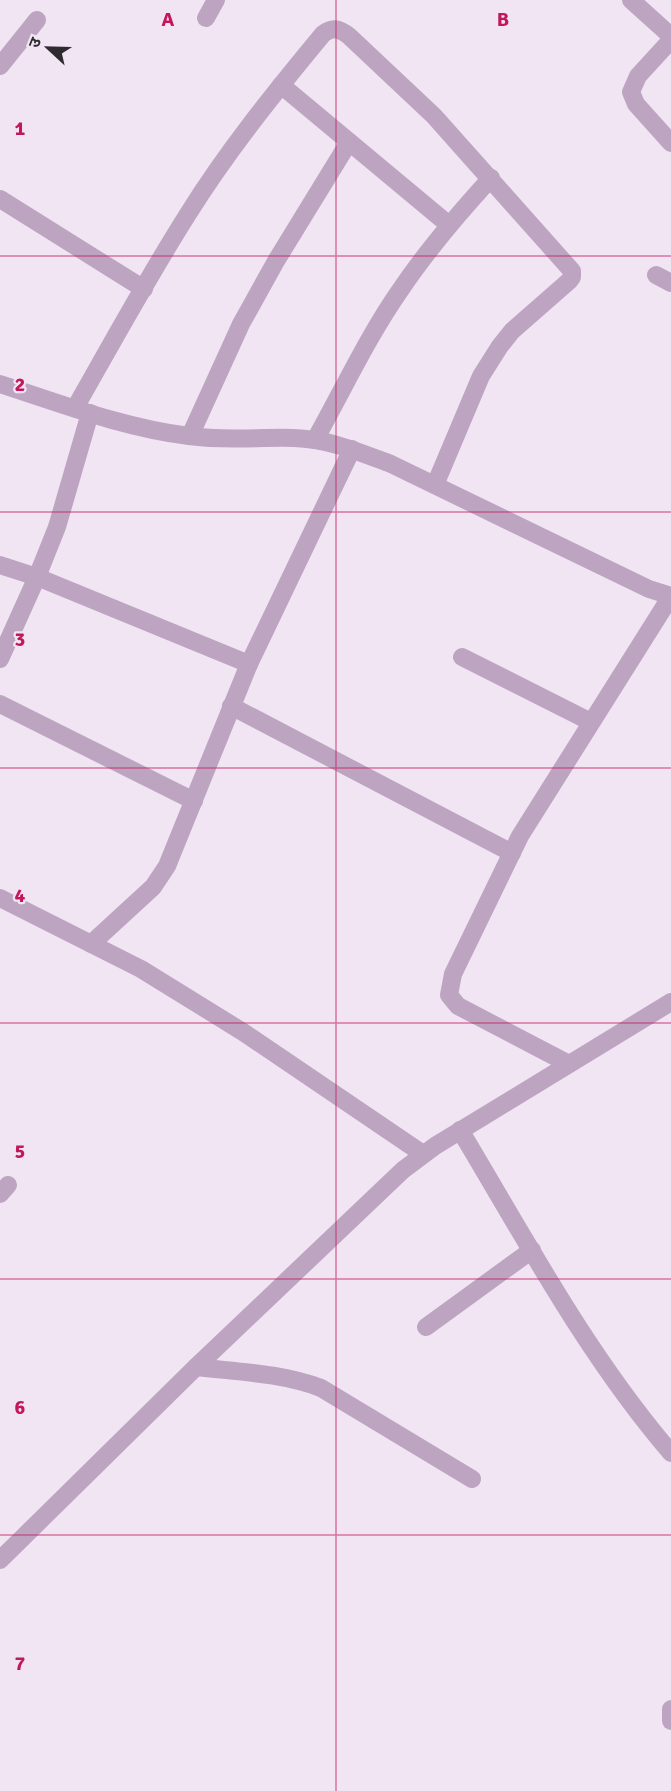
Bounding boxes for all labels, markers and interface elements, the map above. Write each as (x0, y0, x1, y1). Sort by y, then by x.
text: A (162, 7, 175, 32)
text: B (497, 7, 509, 32)
north arrow (18, 18, 78, 78)
text: उ (24, 34, 46, 51)
text: 1 (15, 116, 26, 141)
text: 2 (15, 372, 25, 397)
text: 3 (15, 627, 25, 652)
text: 4 (15, 883, 26, 908)
text: 5 (15, 1139, 25, 1164)
text: 6 (15, 1395, 26, 1420)
text: 7 (15, 1651, 26, 1676)

